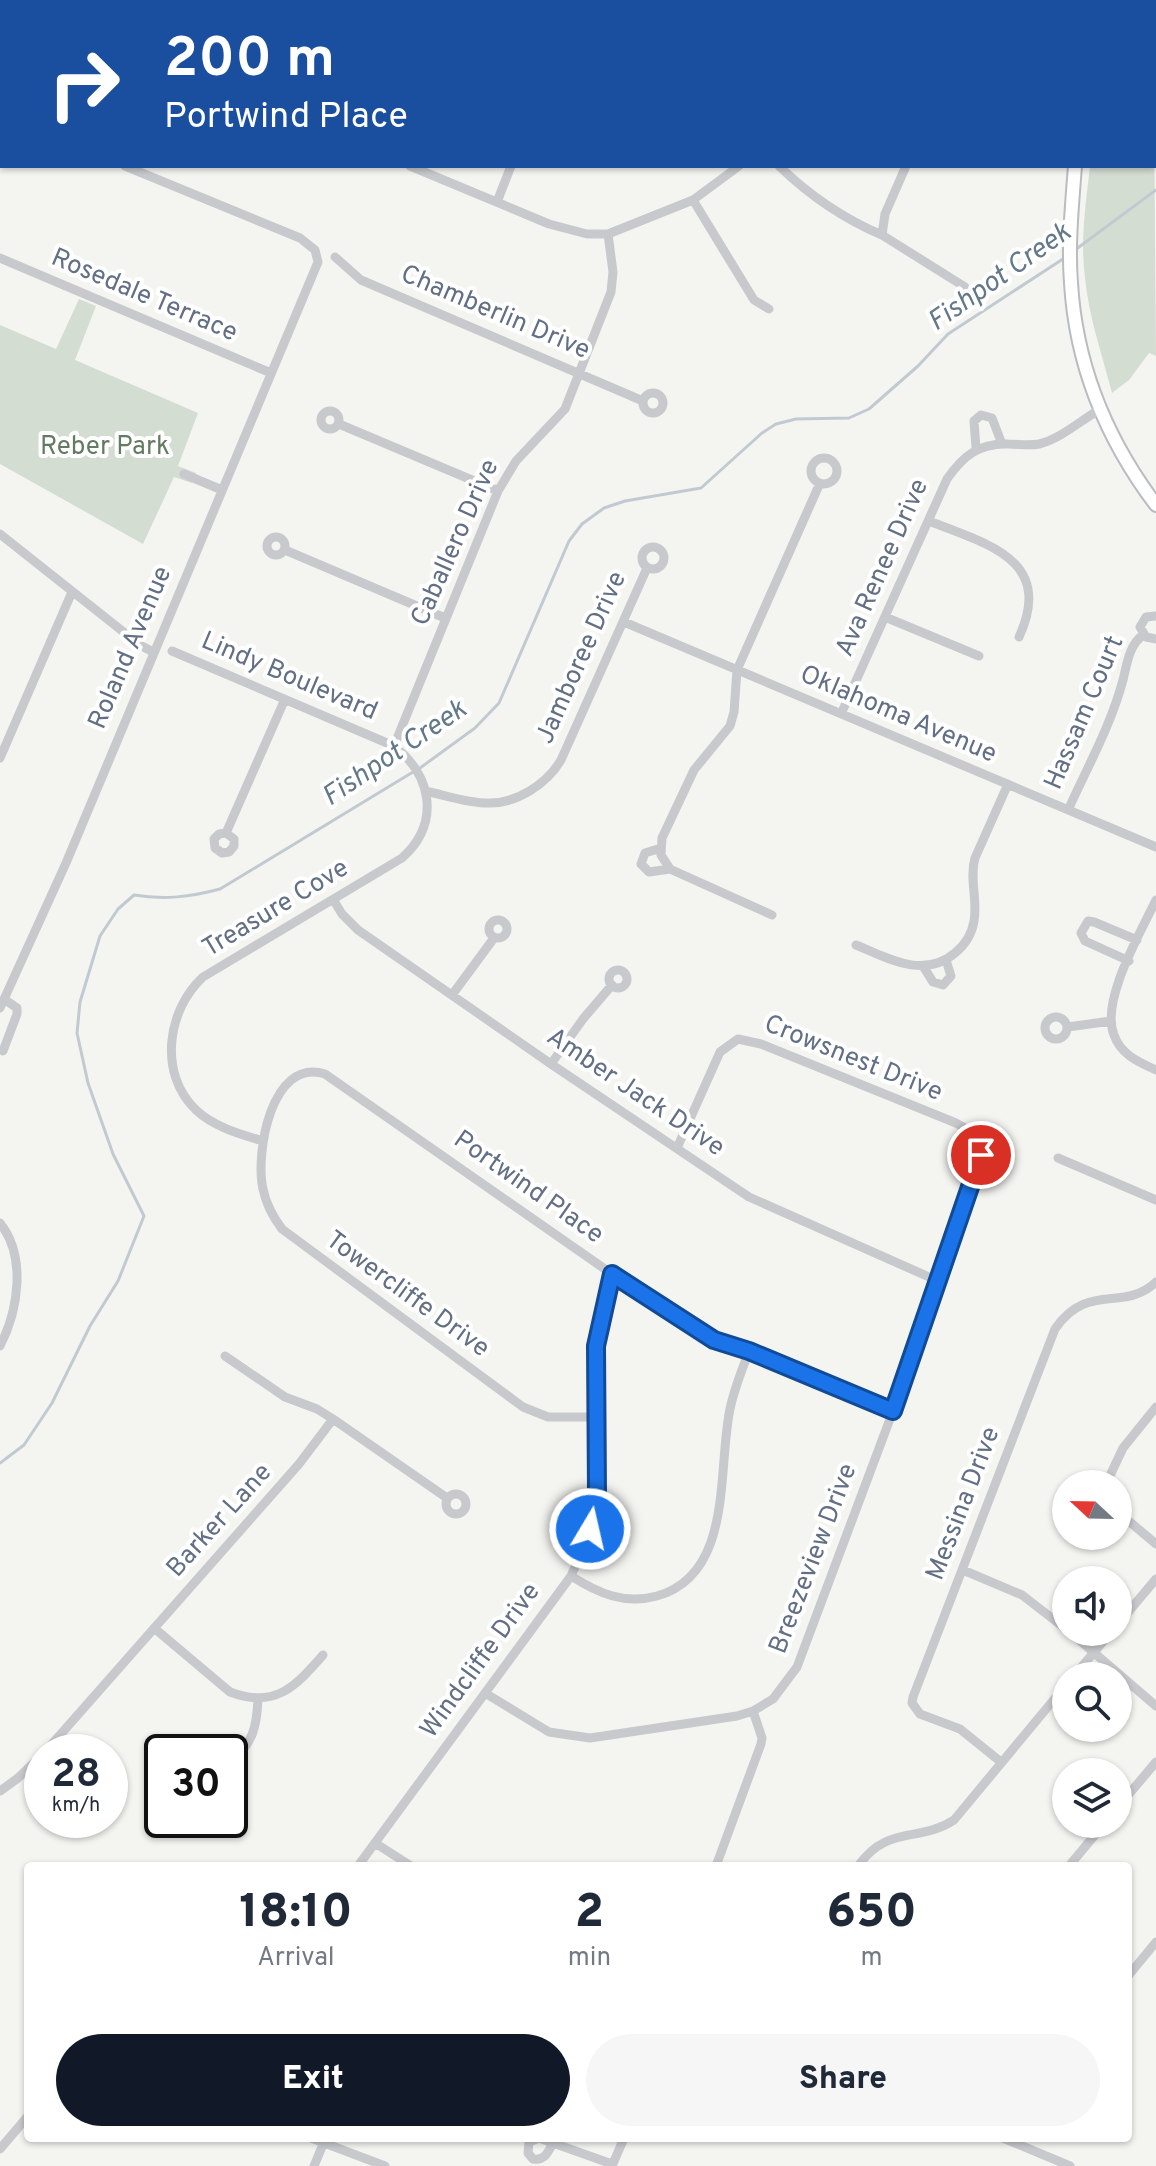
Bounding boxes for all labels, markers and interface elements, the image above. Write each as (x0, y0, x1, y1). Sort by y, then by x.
text: 200 m (164, 26, 335, 96)
icon: right (32, 32, 136, 136)
text: Portwind Place (164, 95, 408, 141)
water label: Fishpot Creek (921, 215, 1079, 341)
street label: Rosedale Terrace (46, 242, 242, 350)
street label: Chamberlin Drive (395, 258, 595, 368)
park label: Reber Park (40, 431, 170, 464)
street label: Caballero Drive (405, 455, 507, 631)
street label: Ava Renee Drive (829, 474, 937, 662)
street label: Roland Avenue (82, 562, 180, 734)
street label: Jamboree Drive (529, 567, 635, 749)
street label: Lindy Boulevard (196, 625, 382, 729)
street label: Hassam Court (1038, 631, 1132, 795)
street label: Oklahoma Avenue (795, 659, 1001, 771)
water label: Fishpot Creek (316, 692, 475, 816)
street label: Treasure Cove (197, 852, 355, 966)
street label: Crowsnest Drive (759, 1008, 947, 1110)
street label: Amber Jack Drive (540, 1021, 730, 1165)
pin (947, 1121, 1015, 1189)
street label: Portwind Place (446, 1124, 610, 1252)
icon: arrive (959, 1133, 1003, 1177)
street label: Towercliffe Drive (319, 1224, 495, 1366)
street label: Messina Drive (920, 1423, 1008, 1585)
street label: Barker Lane (160, 1457, 280, 1585)
street label: Breezeview Drive (763, 1459, 865, 1659)
north arrow (1052, 1470, 1132, 1550)
map controls (1052, 1470, 1132, 1838)
position arrow (548, 1487, 632, 1571)
button: sound (1052, 1566, 1132, 1646)
street label: Windcliffe Drive (414, 1577, 548, 1745)
button: search (1052, 1662, 1132, 1742)
speed limit sign: 30 (144, 1734, 248, 1838)
text: 28 (51, 1751, 101, 1801)
button: layers (1052, 1758, 1132, 1838)
text: km/h (52, 1793, 100, 1819)
text: 18:10 (239, 1884, 353, 1944)
text: 2 (575, 1884, 604, 1944)
text: 650 (826, 1884, 917, 1944)
text: Arrival (257, 1942, 335, 1975)
text: min (568, 1942, 611, 1975)
text: m (860, 1942, 883, 1975)
button: Exit (56, 2034, 570, 2126)
button: Share (586, 2034, 1100, 2126)

